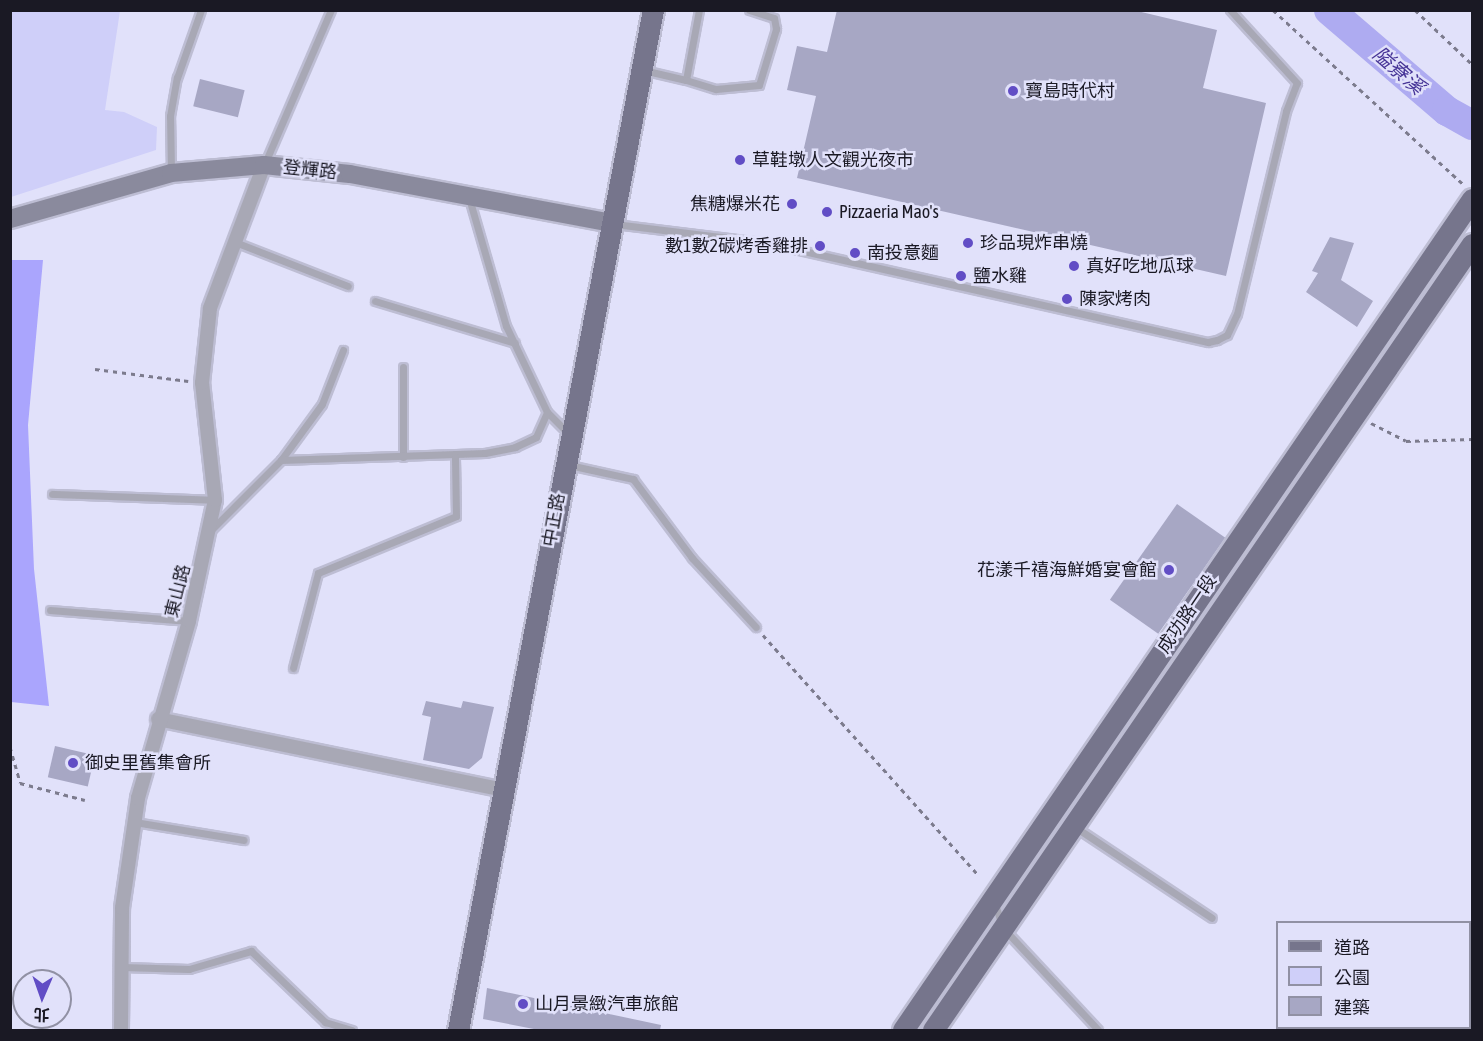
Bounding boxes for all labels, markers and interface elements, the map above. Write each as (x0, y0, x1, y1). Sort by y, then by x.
water label: 隘寮溪 (1368, 41, 1430, 99)
place label: 寶島時代村 (1025, 80, 1115, 102)
marker: 寶島時代村 (1006, 84, 1020, 98)
place label: 草鞋墩人文觀光夜市 (752, 149, 914, 171)
marker: 草鞋墩人文觀光夜市 (733, 153, 747, 167)
street label: 登輝路 (282, 156, 338, 184)
place label: 焦糖爆米花 (690, 193, 780, 215)
marker: 焦糖爆米花 (785, 197, 799, 211)
place label: Pizzaeria Mao's (839, 201, 939, 223)
marker: Pizzaeria Mao's (820, 205, 834, 219)
place label: 珍品現炸串燒 (980, 232, 1088, 254)
place label: 數1數2碳烤香雞排 (665, 235, 808, 257)
marker: 珍品現炸串燒 (961, 236, 975, 250)
marker: 數1數2碳烤香雞排 (813, 239, 827, 253)
place label: 南投意麵 (867, 242, 939, 264)
marker: 南投意麵 (848, 246, 862, 260)
place label: 真好吃地瓜球 (1086, 255, 1194, 277)
marker: 真好吃地瓜球 (1067, 259, 1081, 273)
place label: 鹽水雞 (973, 265, 1027, 287)
marker: 鹽水雞 (954, 269, 968, 283)
place label: 陳家烤肉 (1079, 288, 1151, 310)
marker: 陳家烤肉 (1060, 292, 1074, 306)
street label: 中正路 (539, 492, 569, 548)
place label: 花漾千禧海鮮婚宴會館 (977, 559, 1157, 581)
street label: 東山路 (161, 562, 195, 620)
marker: 花漾千禧海鮮婚宴會館 (1162, 563, 1176, 577)
street label: 成功路一段 (1153, 571, 1221, 657)
place label: 御史里舊集會所 (85, 752, 211, 774)
marker: 御史里舊集會所 (66, 756, 80, 770)
legend (1276, 921, 1471, 1029)
text: 道路 (1334, 937, 1370, 958)
text: 公園 (1334, 967, 1370, 988)
north arrow (12, 969, 72, 1029)
place label: 山月景緻汽車旅館 (535, 993, 679, 1015)
marker: 山月景緻汽車旅館 (516, 997, 530, 1011)
text: 建築 (1334, 997, 1370, 1018)
text: 北 (33, 1006, 50, 1024)

